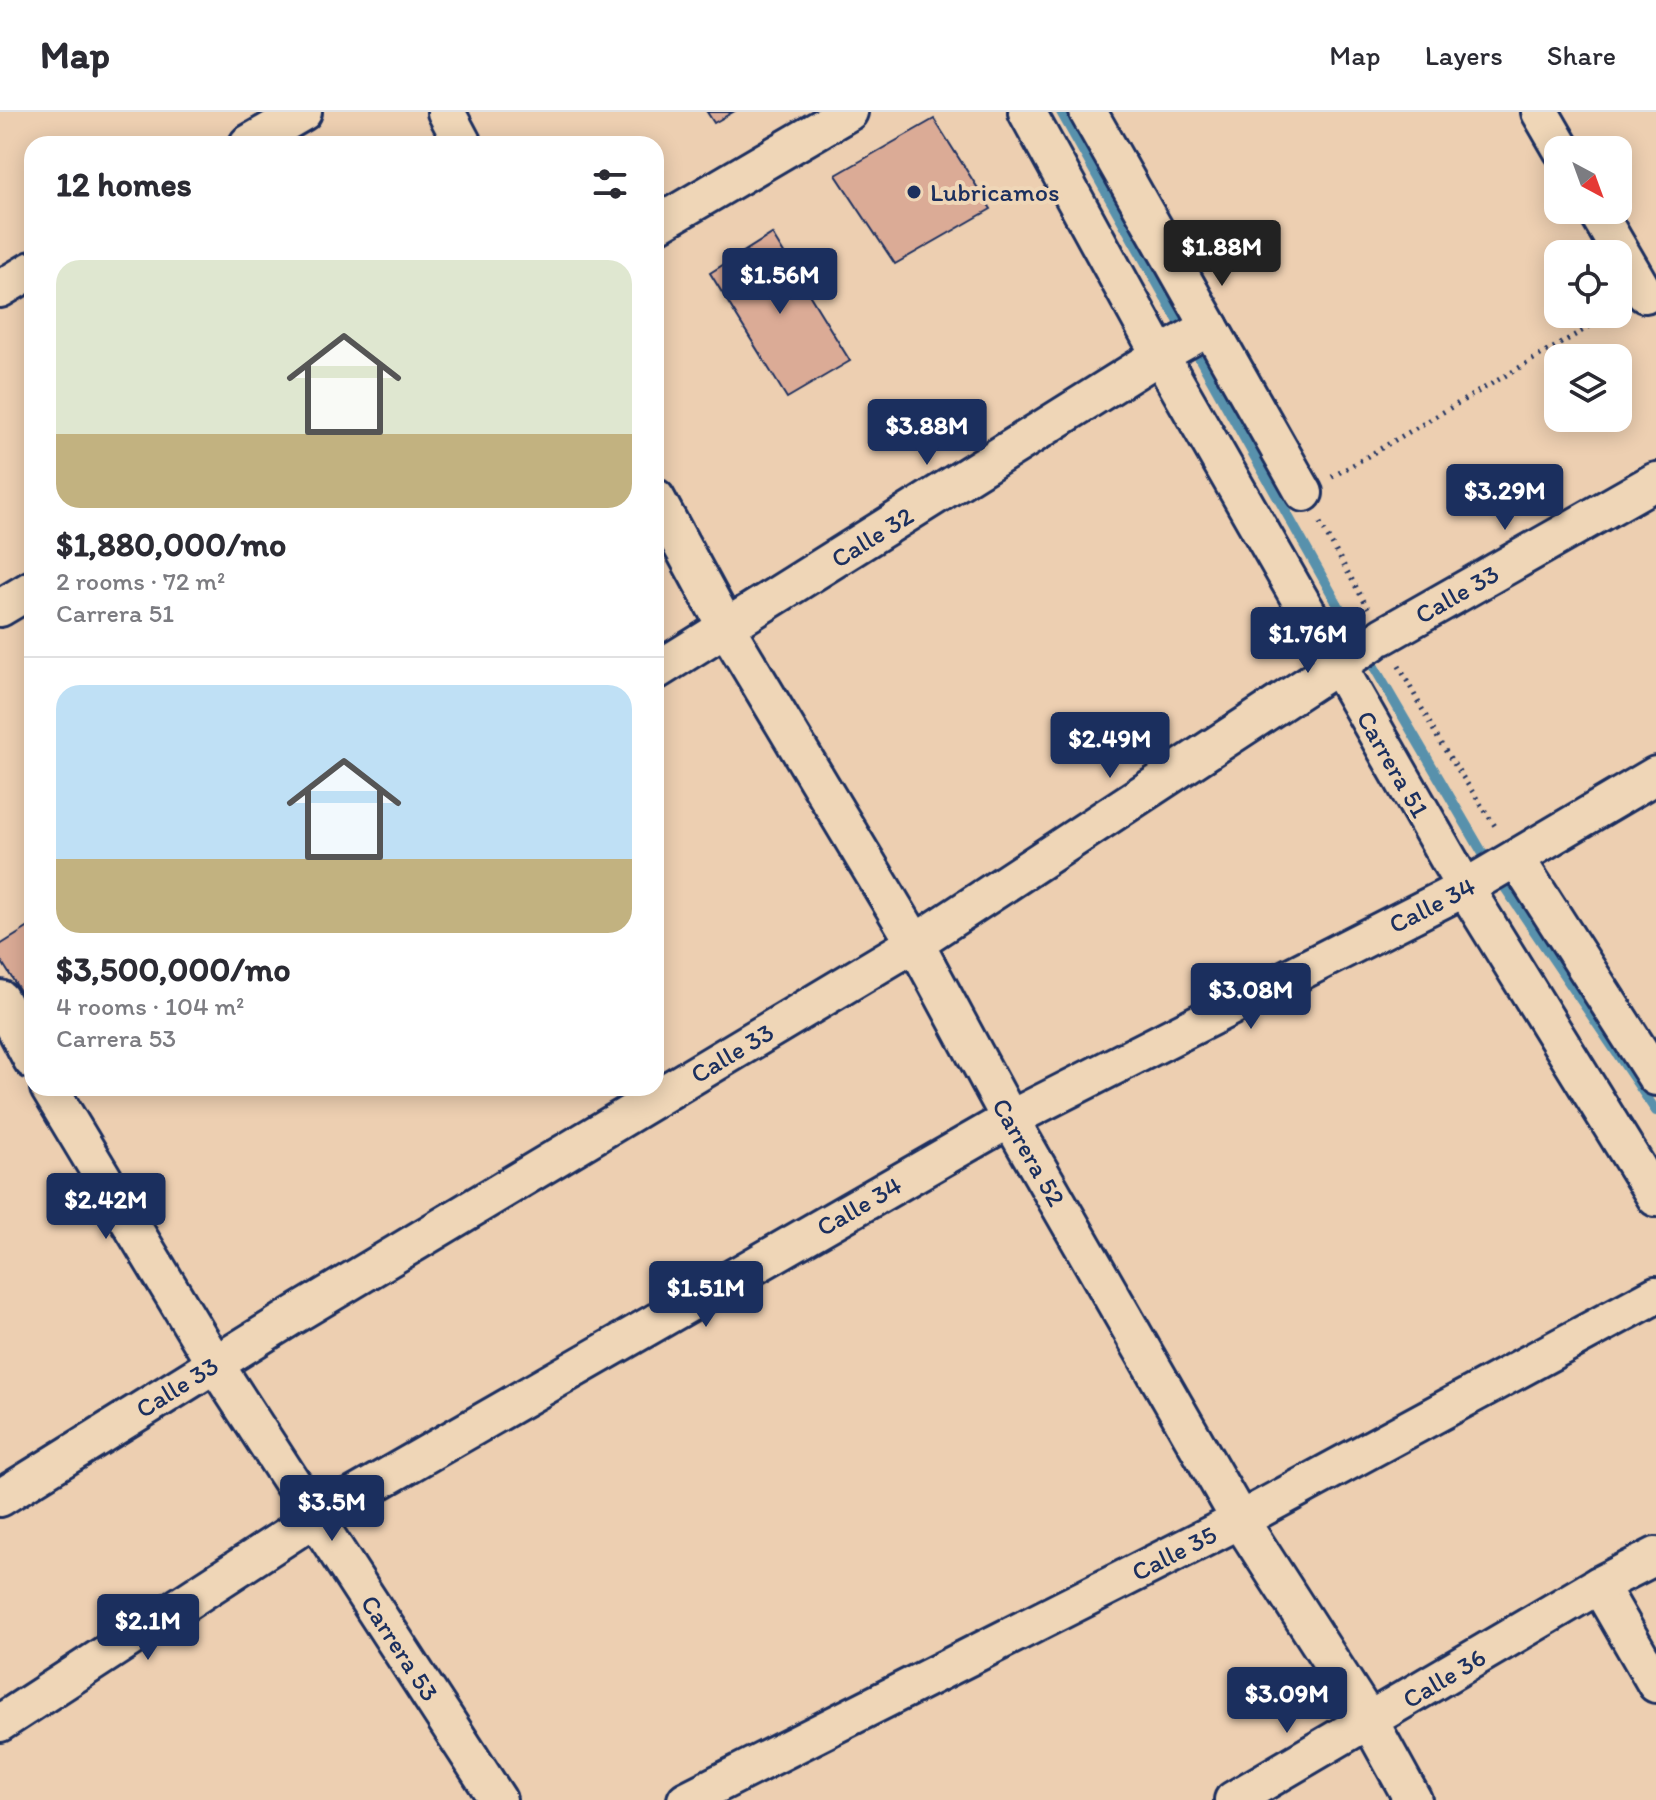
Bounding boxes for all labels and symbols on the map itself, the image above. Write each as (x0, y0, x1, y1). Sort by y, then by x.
north arrow (1544, 136, 1632, 224)
place label: Lubricamos (930, 176, 1060, 208)
marker: Lubricamos (905, 183, 923, 201)
pin: $1.88M (1157, 220, 1287, 288)
pin: $1.56M (715, 248, 845, 316)
pin: $3.88M (862, 399, 992, 467)
pin: $3.29M (1440, 464, 1570, 532)
street label: Calle 32 (825, 499, 919, 575)
street label: Calle 33 (1409, 557, 1505, 631)
pin: $1.76M (1243, 607, 1373, 675)
street label: Carrera 51 (1350, 705, 1436, 823)
pin: $2.49M (1045, 712, 1175, 780)
street label: Calle 34 (1383, 869, 1481, 940)
pin: $3.08M (1186, 963, 1316, 1031)
street label: Calle 33 (685, 1016, 779, 1090)
street label: Carrera 52 (985, 1092, 1073, 1212)
street label: Calle 34 (811, 1169, 908, 1243)
pin: $2.42M (41, 1173, 171, 1241)
pin: $1.51M (641, 1261, 771, 1329)
street label: Calle 33 (130, 1349, 224, 1425)
pin: $3.5M (276, 1475, 388, 1543)
street label: Calle 35 (1126, 1518, 1222, 1588)
street label: Carrera 53 (354, 1589, 446, 1707)
pin: $2.1M (92, 1594, 204, 1662)
street label: Calle 36 (1397, 1641, 1491, 1715)
pin: $3.09M (1222, 1667, 1352, 1735)

